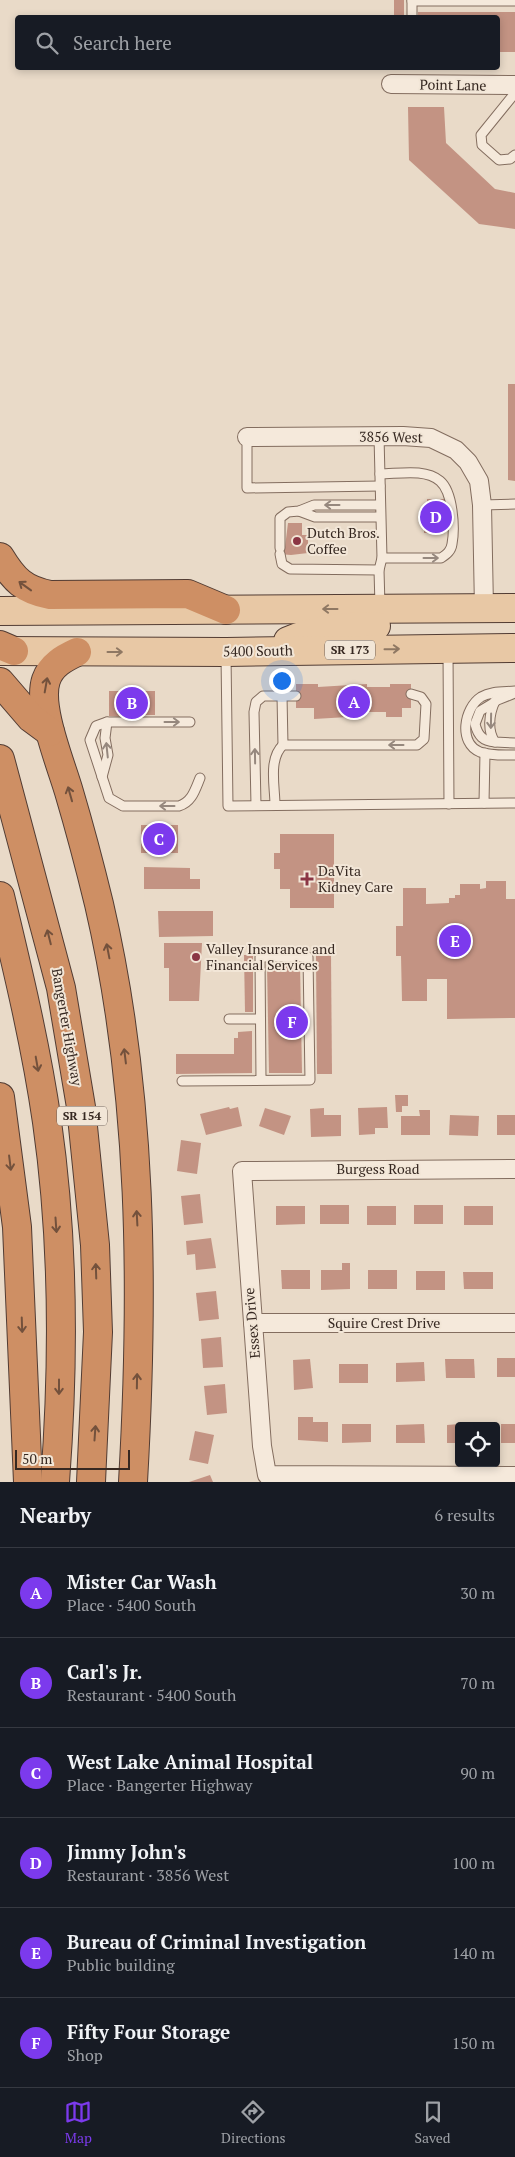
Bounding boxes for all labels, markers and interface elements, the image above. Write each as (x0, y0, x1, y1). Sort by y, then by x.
search box (15, 15, 500, 70)
icon: search (33, 29, 61, 57)
text: Search here (73, 30, 172, 55)
street label: Point Lane (419, 74, 487, 95)
street label: 3856 West (359, 426, 424, 447)
pin: D (420, 498, 452, 536)
one-way arrow (324, 500, 340, 510)
place label: Dutch Bros. Coffee (307, 523, 380, 558)
marker: Dutch Bros. Coffee (291, 535, 303, 547)
one-way arrow (422, 553, 438, 563)
one-way arrow (18, 581, 32, 591)
one-way arrow (322, 604, 338, 614)
street label: 5400 South (223, 640, 293, 661)
road number: SR 173 (325, 640, 375, 660)
one-way arrow (384, 644, 400, 654)
one-way arrow (106, 647, 123, 657)
your location (269, 668, 295, 694)
one-way arrow (42, 677, 52, 693)
pin: A (338, 683, 370, 721)
pin: B (116, 684, 148, 722)
one-way arrow (486, 713, 496, 729)
one-way arrow (164, 717, 180, 727)
one-way arrow (388, 740, 404, 750)
one-way arrow (102, 742, 112, 758)
one-way arrow (250, 749, 260, 765)
one-way arrow (64, 786, 74, 802)
one-way arrow (160, 801, 176, 811)
pin: C (143, 820, 175, 858)
place label: DaVita Kidney Care (318, 861, 393, 896)
marker: DaVita Kidney Care (300, 872, 314, 886)
pin: E (439, 922, 471, 960)
one-way arrow (43, 930, 53, 946)
place label: Valley Insurance and Financial Services (206, 939, 335, 974)
one-way arrow (103, 944, 112, 960)
marker: Valley Insurance and Financial Services (190, 951, 202, 963)
street label: Bangerter Highway (48, 967, 87, 1088)
pin: F (276, 1003, 308, 1041)
one-way arrow (119, 1049, 129, 1065)
one-way arrow (32, 1056, 42, 1072)
road number: SR 154 (57, 1106, 107, 1126)
one-way arrow (5, 1154, 15, 1170)
street label: Burgess Road (336, 1159, 420, 1178)
one-way arrow (133, 1211, 142, 1227)
one-way arrow (51, 1217, 61, 1233)
one-way arrow (91, 1263, 101, 1280)
street label: Essex Drive (239, 1287, 264, 1359)
street label: Squire Crest Drive (328, 1313, 440, 1332)
one-way arrow (18, 1316, 27, 1332)
one-way arrow (132, 1373, 141, 1389)
one-way arrow (54, 1379, 64, 1395)
map controls (455, 1422, 500, 1467)
button: locate (455, 1422, 500, 1467)
one-way arrow (90, 1426, 99, 1442)
scale bar (15, 1447, 130, 1470)
text: 50 m (22, 1449, 52, 1468)
text: Nearby (20, 1501, 91, 1529)
text: 6 results (435, 1504, 495, 1526)
text: Mister Car Wash (67, 1569, 217, 1594)
text: A (30, 1582, 42, 1604)
text: 30 m (460, 1582, 495, 1604)
text: Place · 5400 South (67, 1594, 196, 1616)
text: Carl's Jr. (67, 1659, 142, 1684)
text: B (31, 1672, 41, 1694)
text: 70 m (460, 1672, 495, 1694)
text: Restaurant · 5400 South (67, 1684, 236, 1706)
text: West Lake Animal Hospital (67, 1749, 313, 1774)
text: C (31, 1762, 41, 1784)
text: 90 m (460, 1762, 495, 1784)
text: Place · Bangerter Highway (67, 1774, 252, 1796)
text: Jimmy John's (67, 1839, 186, 1864)
text: D (30, 1852, 42, 1874)
text: 100 m (452, 1852, 495, 1874)
text: Restaurant · 3856 West (67, 1864, 229, 1886)
text: Bureau of Criminal Investigation (67, 1929, 366, 1954)
text: E (31, 1942, 41, 1964)
text: 140 m (452, 1942, 495, 1964)
text: Public building (67, 1954, 175, 1976)
text: Fifty Four Storage (67, 2019, 230, 2044)
text: F (31, 2032, 41, 2054)
text: 150 m (452, 2032, 495, 2054)
text: Shop (67, 2044, 103, 2066)
tab: Map (64, 2098, 92, 2147)
tab: Directions (221, 2098, 286, 2147)
tab: Saved (414, 2098, 451, 2147)

